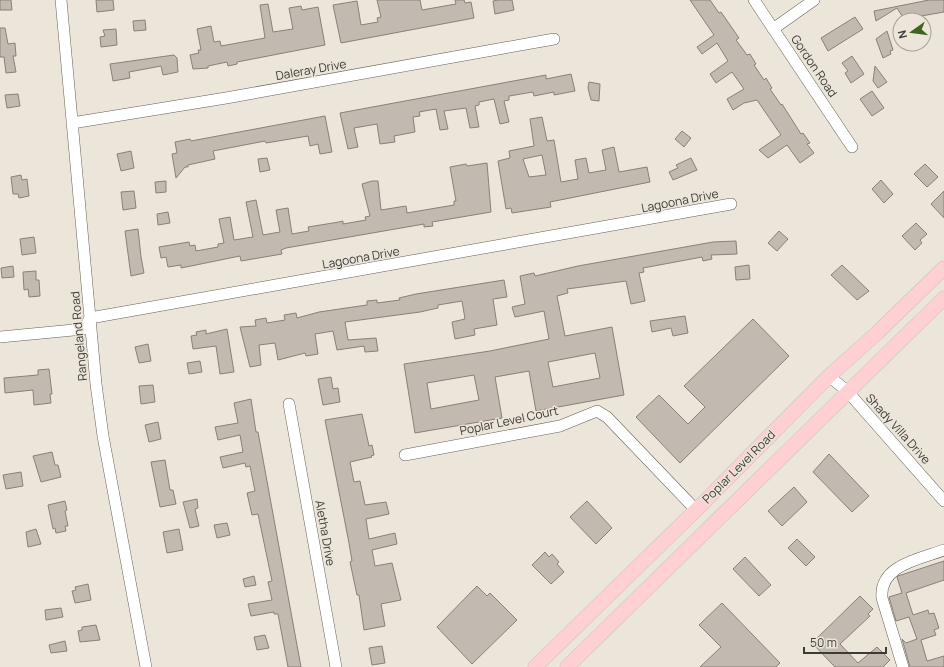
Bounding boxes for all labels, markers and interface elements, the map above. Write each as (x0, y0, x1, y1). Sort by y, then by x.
north arrow (892, 12, 932, 52)
text: N (894, 29, 910, 40)
street label: Gordon Road (787, 31, 842, 100)
street label: Daleray Drive (274, 55, 348, 84)
street label: Lagoona Drive (640, 185, 720, 216)
street label: Lagoona Drive (321, 242, 401, 273)
street label: Rangeland Road (66, 290, 91, 382)
street label: Shady Villa Drive (862, 390, 935, 468)
street label: Poplar Level Court (458, 402, 560, 439)
street label: Poplar Level Road (698, 426, 779, 507)
street label: Aletha Drive (311, 499, 340, 567)
scale bar (804, 629, 886, 655)
text: 50 m (810, 634, 837, 651)

